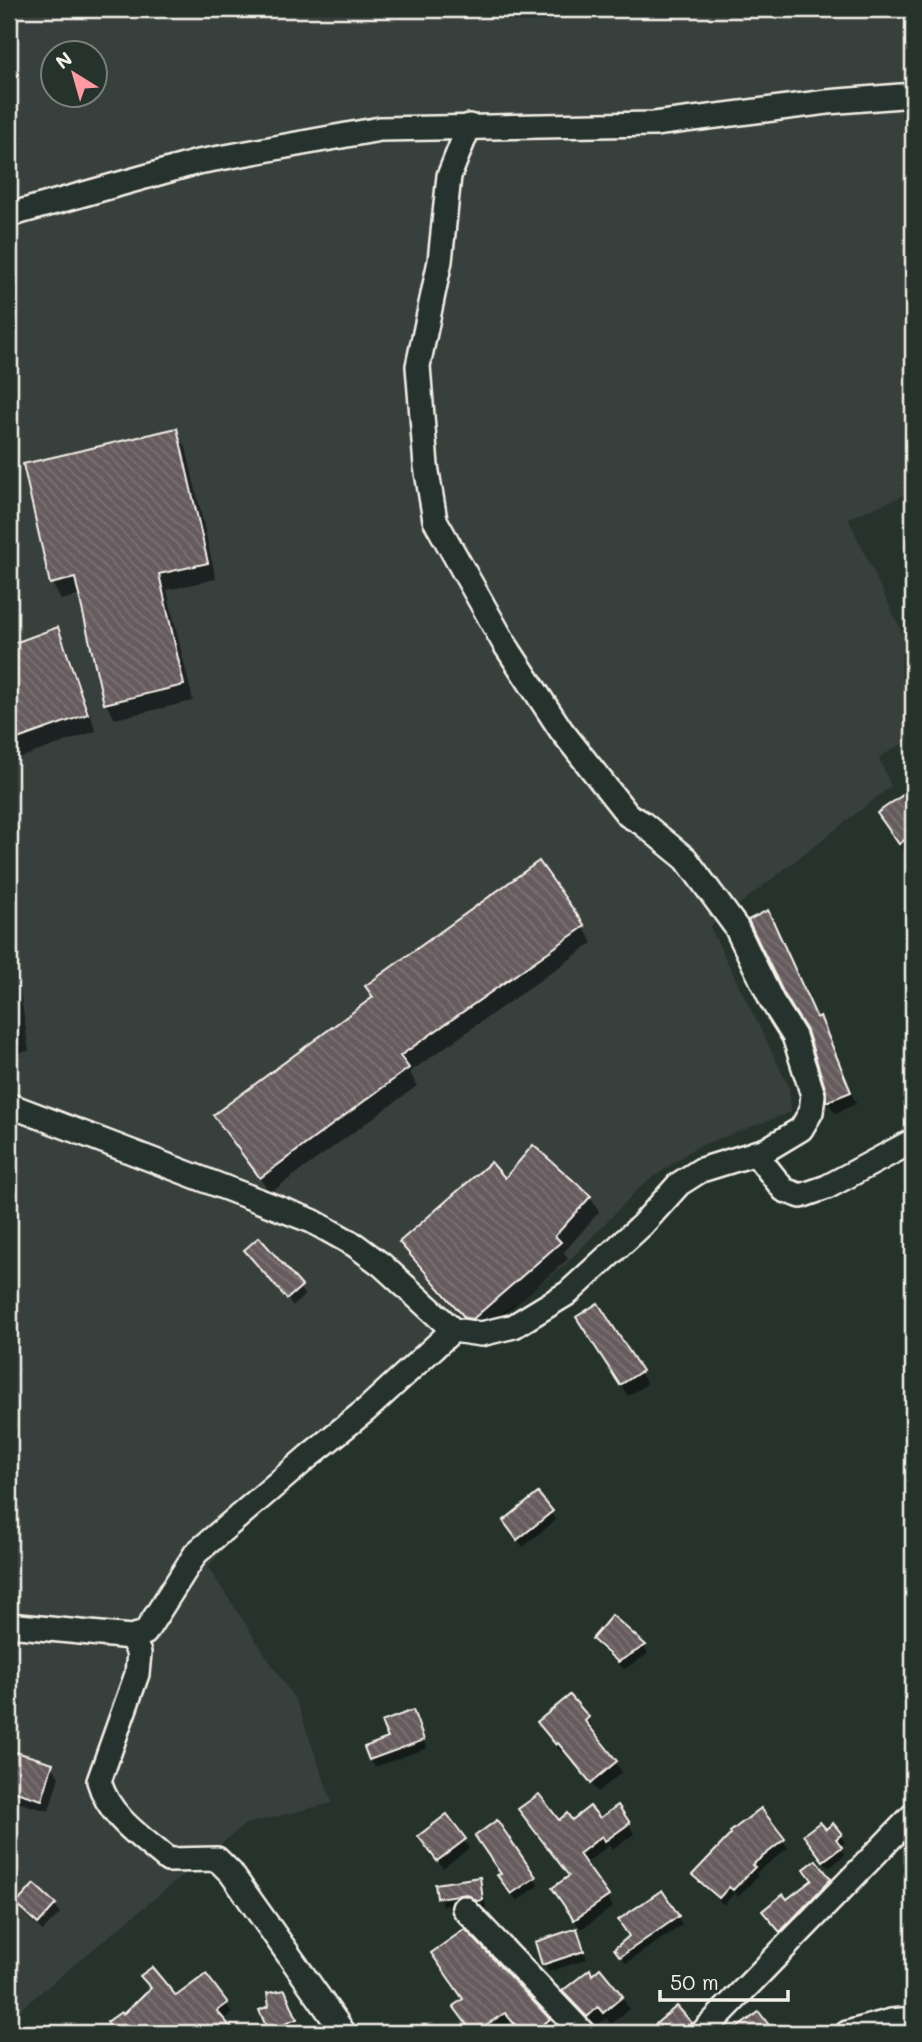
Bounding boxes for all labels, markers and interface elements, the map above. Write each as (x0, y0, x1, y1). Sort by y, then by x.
north arrow (38, 38, 108, 108)
text: N (50, 46, 77, 74)
scale bar (660, 1958, 787, 2002)
text: 50 m (670, 1968, 719, 1995)

